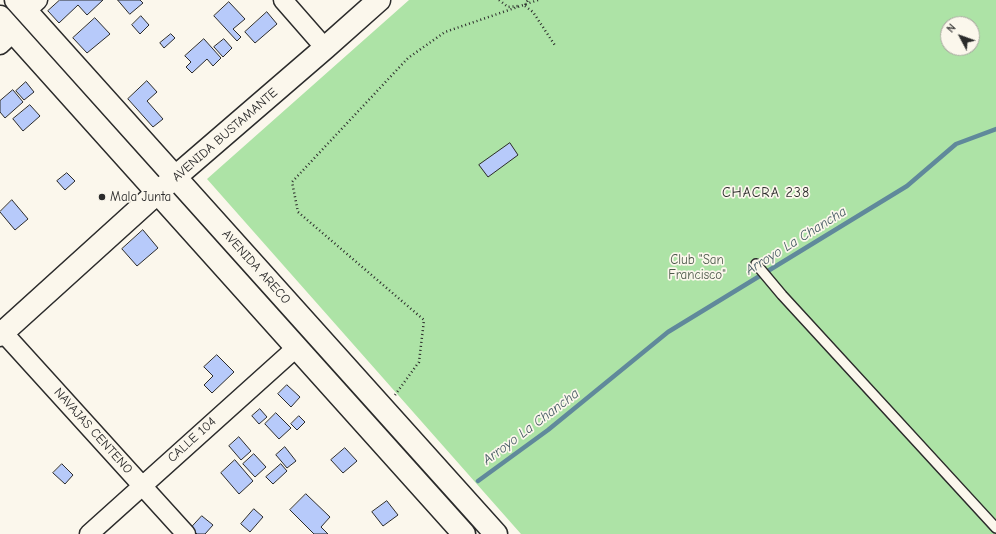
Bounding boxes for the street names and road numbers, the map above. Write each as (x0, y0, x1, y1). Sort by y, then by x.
street label: AVENIDA BUSTAMANTE (169, 85, 281, 185)
street label: AVENIDA ARECO (218, 227, 294, 307)
street label: NAVAJAS CENTENO (50, 385, 136, 477)
street label: CALLE 104 (164, 414, 220, 466)

